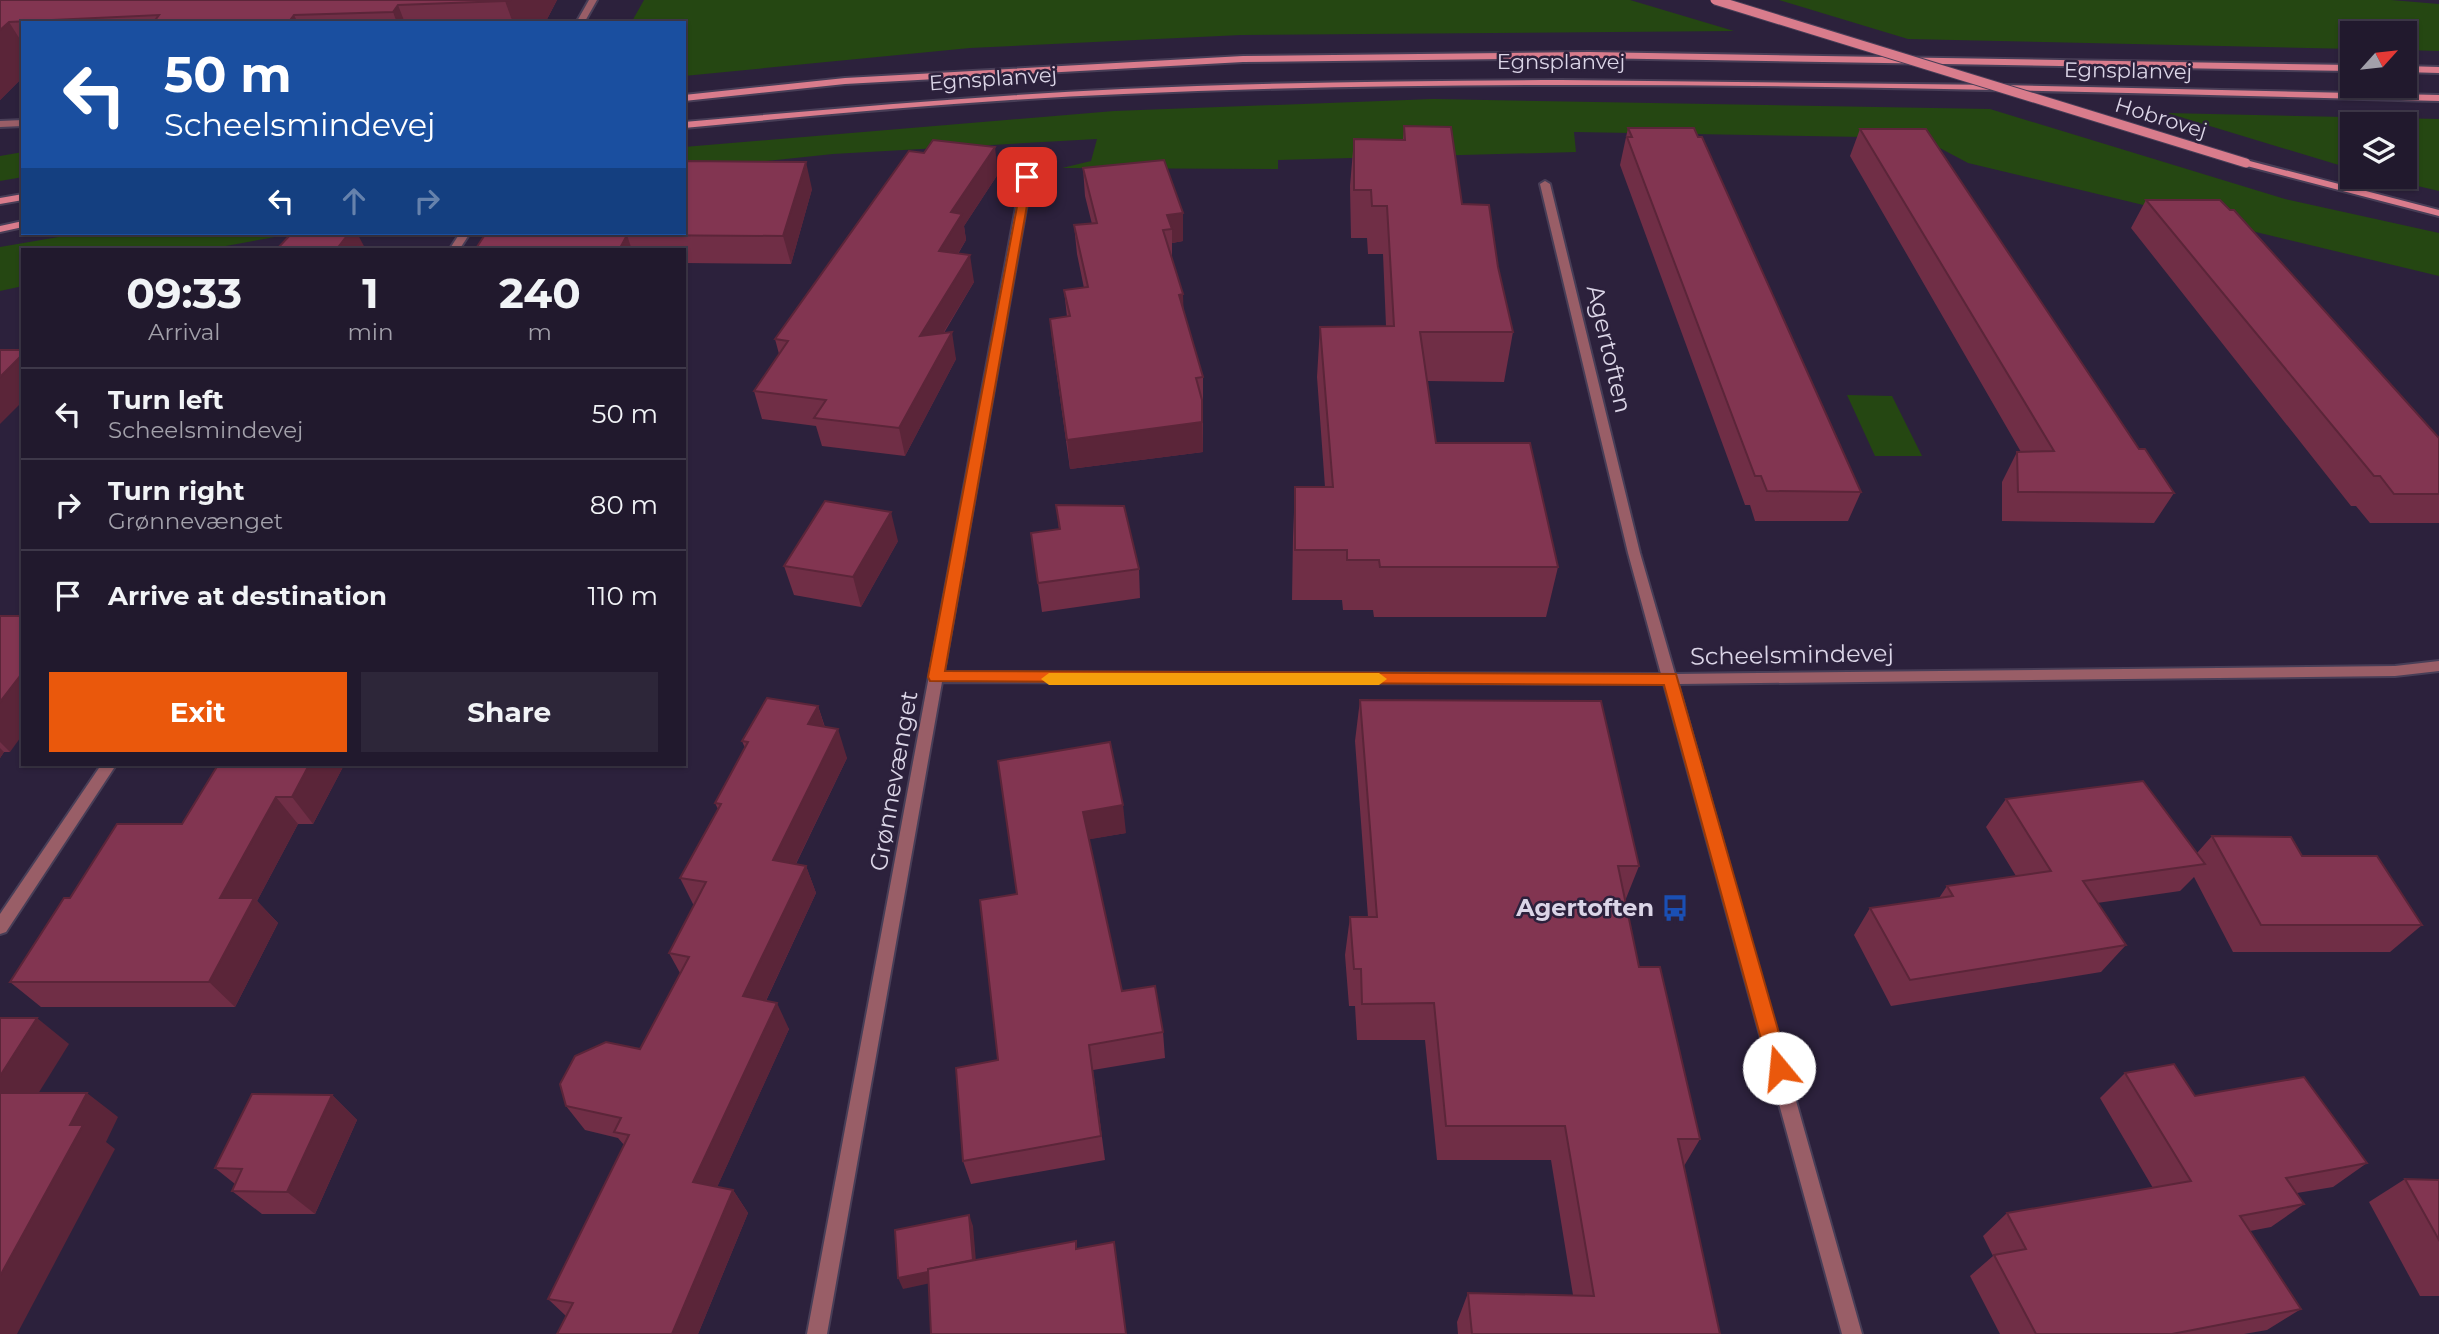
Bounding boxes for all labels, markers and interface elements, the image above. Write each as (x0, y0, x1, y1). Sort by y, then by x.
north arrow (2340, 21, 2417, 98)
map controls (2340, 21, 2417, 189)
text: 50 m (164, 45, 292, 104)
icon: left (49, 49, 140, 140)
street label: Egnsplanvej (1497, 49, 1625, 74)
street label: Egnsplanvej (2064, 57, 2192, 84)
street label: Egnsplanvej (928, 62, 1058, 95)
street label: Hobrovej (2112, 92, 2210, 143)
text: Scheelsmindevej (164, 105, 436, 144)
button: layers (2340, 112, 2417, 189)
pin (997, 147, 1057, 207)
icon: arrive (1008, 158, 1046, 196)
icon: left (262, 182, 300, 220)
icon: ahead (335, 182, 373, 220)
icon: right (408, 182, 446, 220)
text: 09:33 (126, 267, 242, 319)
text: 1 (362, 267, 379, 319)
text: 240 (499, 267, 581, 319)
street label: Agertoften (1581, 282, 1638, 416)
text: Arrival (148, 318, 220, 346)
text: min (347, 318, 394, 346)
text: m (528, 318, 552, 346)
text: Turn left (108, 384, 224, 416)
icon: left (49, 395, 87, 433)
text: 50 m (592, 398, 658, 430)
text: Scheelsmindevej (108, 416, 303, 444)
text: Turn right (108, 475, 244, 507)
icon: right (49, 486, 87, 524)
text: 80 m (590, 489, 658, 521)
text: Grønnevænget (108, 507, 283, 535)
icon: arrive (49, 577, 87, 615)
text: Arrive at destination (108, 580, 387, 612)
text: 110 m (588, 580, 658, 612)
street label: Scheelsmindevej (1690, 638, 1894, 671)
button: Exit (49, 672, 347, 752)
button: Share (361, 672, 658, 752)
street label: Grønnevænget (863, 688, 924, 873)
place label: Agertoften (1515, 893, 1654, 922)
bus stop icon: Agertoften (1660, 893, 1690, 923)
position arrow (1742, 1031, 1816, 1105)

